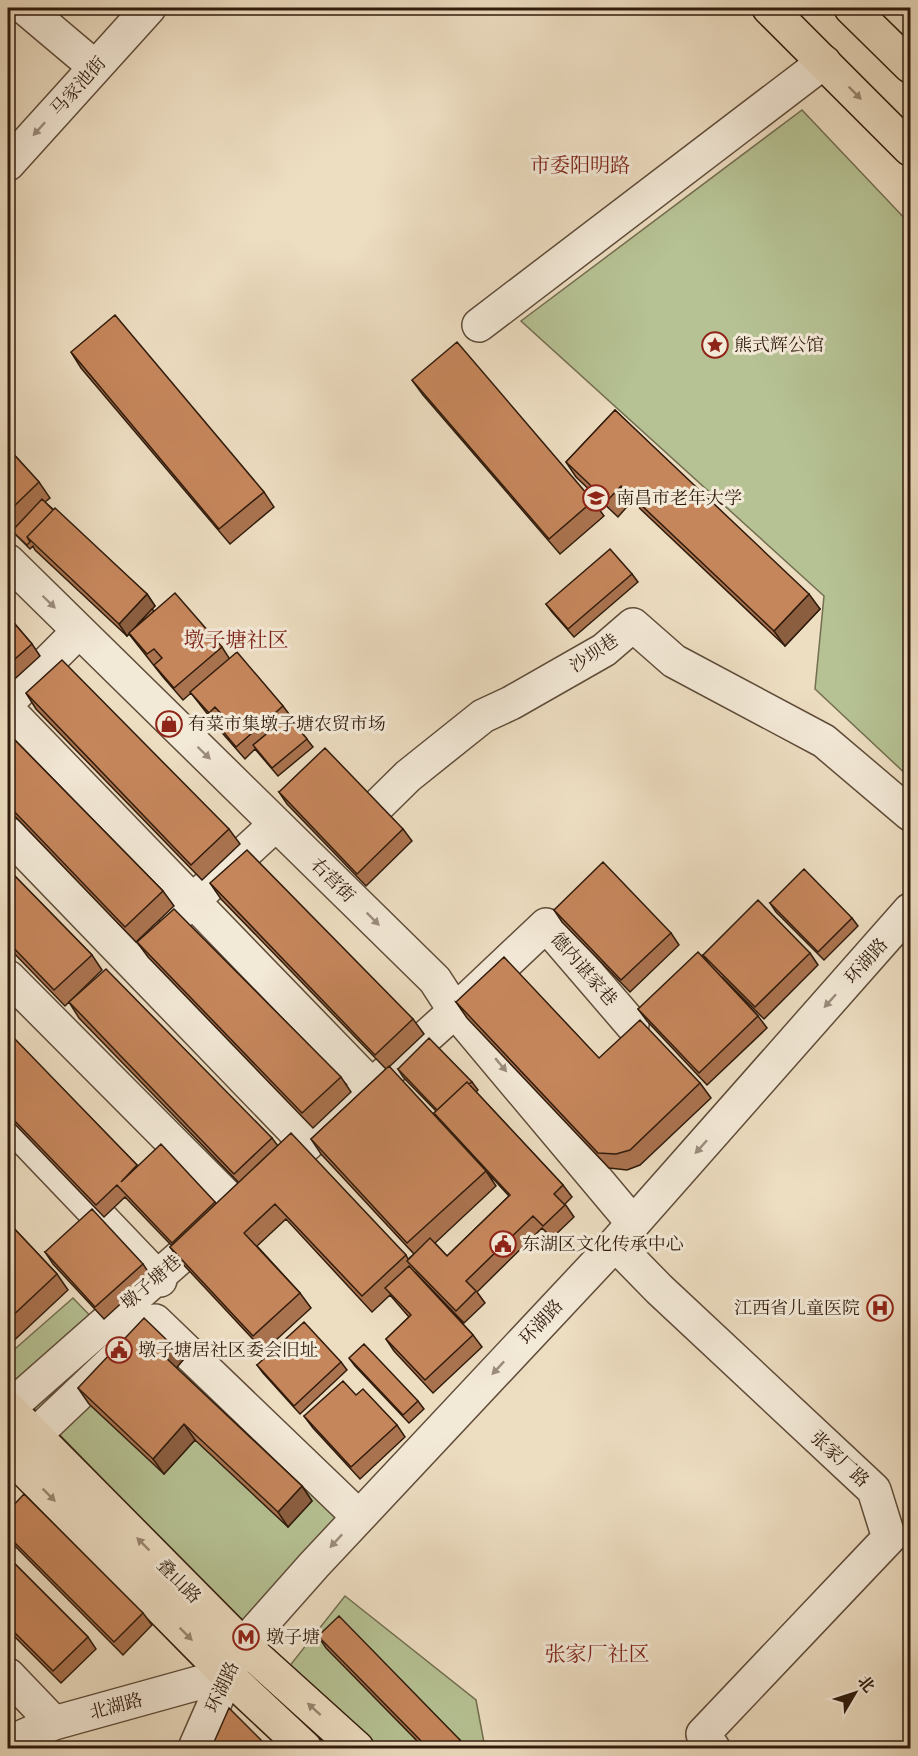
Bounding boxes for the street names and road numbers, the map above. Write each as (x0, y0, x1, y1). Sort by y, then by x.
street label: 马家池街 (46, 52, 110, 120)
street label: 沙坝巷 (565, 629, 623, 677)
street label: 右营街 (306, 853, 360, 907)
street label: 德内谌家巷 (546, 928, 622, 1010)
street label: 环湖路 (840, 934, 892, 988)
street label: 墩子塘巷 (117, 1250, 185, 1314)
street label: 环湖路 (515, 1295, 567, 1349)
street label: 张家厂路 (806, 1426, 874, 1492)
street label: 叠山路 (152, 1554, 206, 1608)
street label: 环湖路 (201, 1658, 243, 1716)
street label: 北湖路 (87, 1688, 145, 1724)

